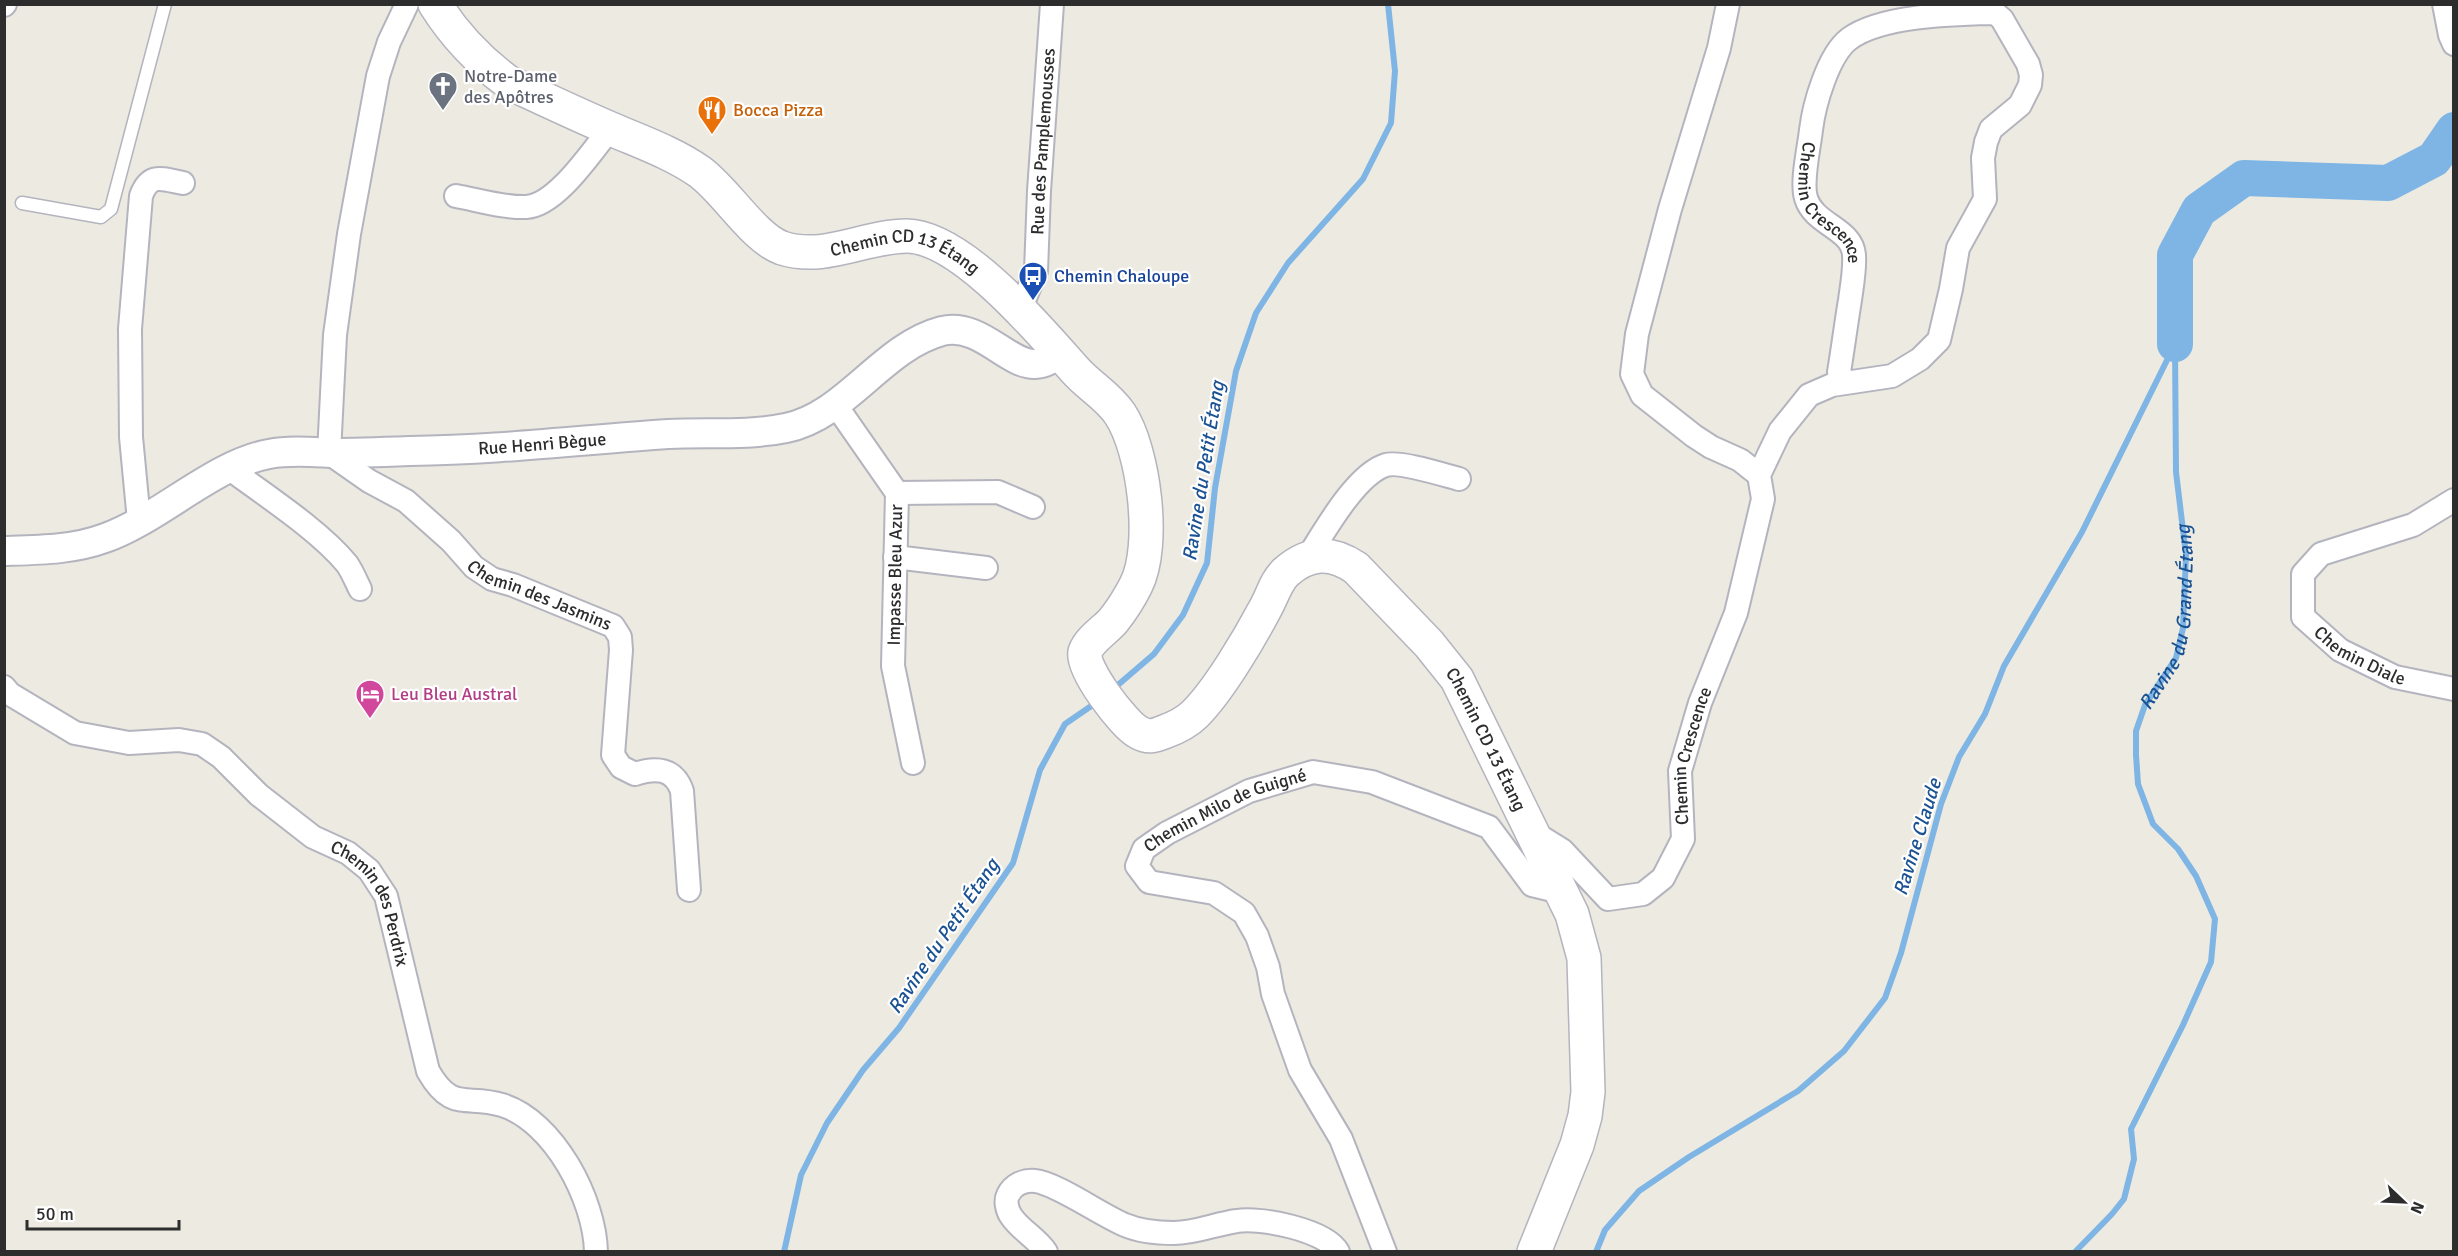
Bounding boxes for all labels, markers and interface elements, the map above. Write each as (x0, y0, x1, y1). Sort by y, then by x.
street label: Rue des Pamplemousses (1026, 47, 1060, 235)
place label: Notre-Dame des Apôtres (464, 65, 557, 108)
church icon: Notre-Dame des Apôtres (427, 70, 459, 112)
restaurant icon: Bocca Pizza (696, 94, 728, 136)
place label: Bocca Pizza (733, 99, 824, 121)
street label: Chemin Crescence (1793, 140, 1865, 264)
street label: Chemin CD 13 Étang (828, 225, 984, 279)
bus stop icon: Chemin Chaloupe (1017, 260, 1049, 302)
place label: Chemin Chaloupe (1054, 265, 1189, 287)
water label: Ravine du Petit Étang (1177, 378, 1230, 563)
street label: Rue Henri Bègue (478, 428, 607, 460)
street label: Impasse Bleu Azur (883, 504, 907, 646)
water label: Ravine du Grand Étang (2133, 522, 2199, 714)
street label: Chemin des Jasmins (462, 555, 615, 635)
street label: Chemin Diale (2309, 621, 2407, 690)
street label: Chemin CD 13 Étang (1441, 663, 1531, 815)
hotel icon: Leu Bleu Austral (354, 678, 386, 720)
place label: Leu Bleu Austral (391, 683, 517, 705)
street label: Chemin Crescence (1669, 683, 1716, 825)
street label: Chemin Milo de Guigné (1139, 764, 1309, 857)
water label: Ravine Claude (1888, 775, 1947, 899)
street label: Chemin des Perdrix (327, 836, 414, 969)
water label: Ravine du Petit Étang (882, 853, 1005, 1019)
north arrow (2374, 1172, 2434, 1232)
scale bar (27, 1193, 178, 1231)
text: N (2406, 1198, 2428, 1217)
text: 50 m (36, 1203, 74, 1225)

